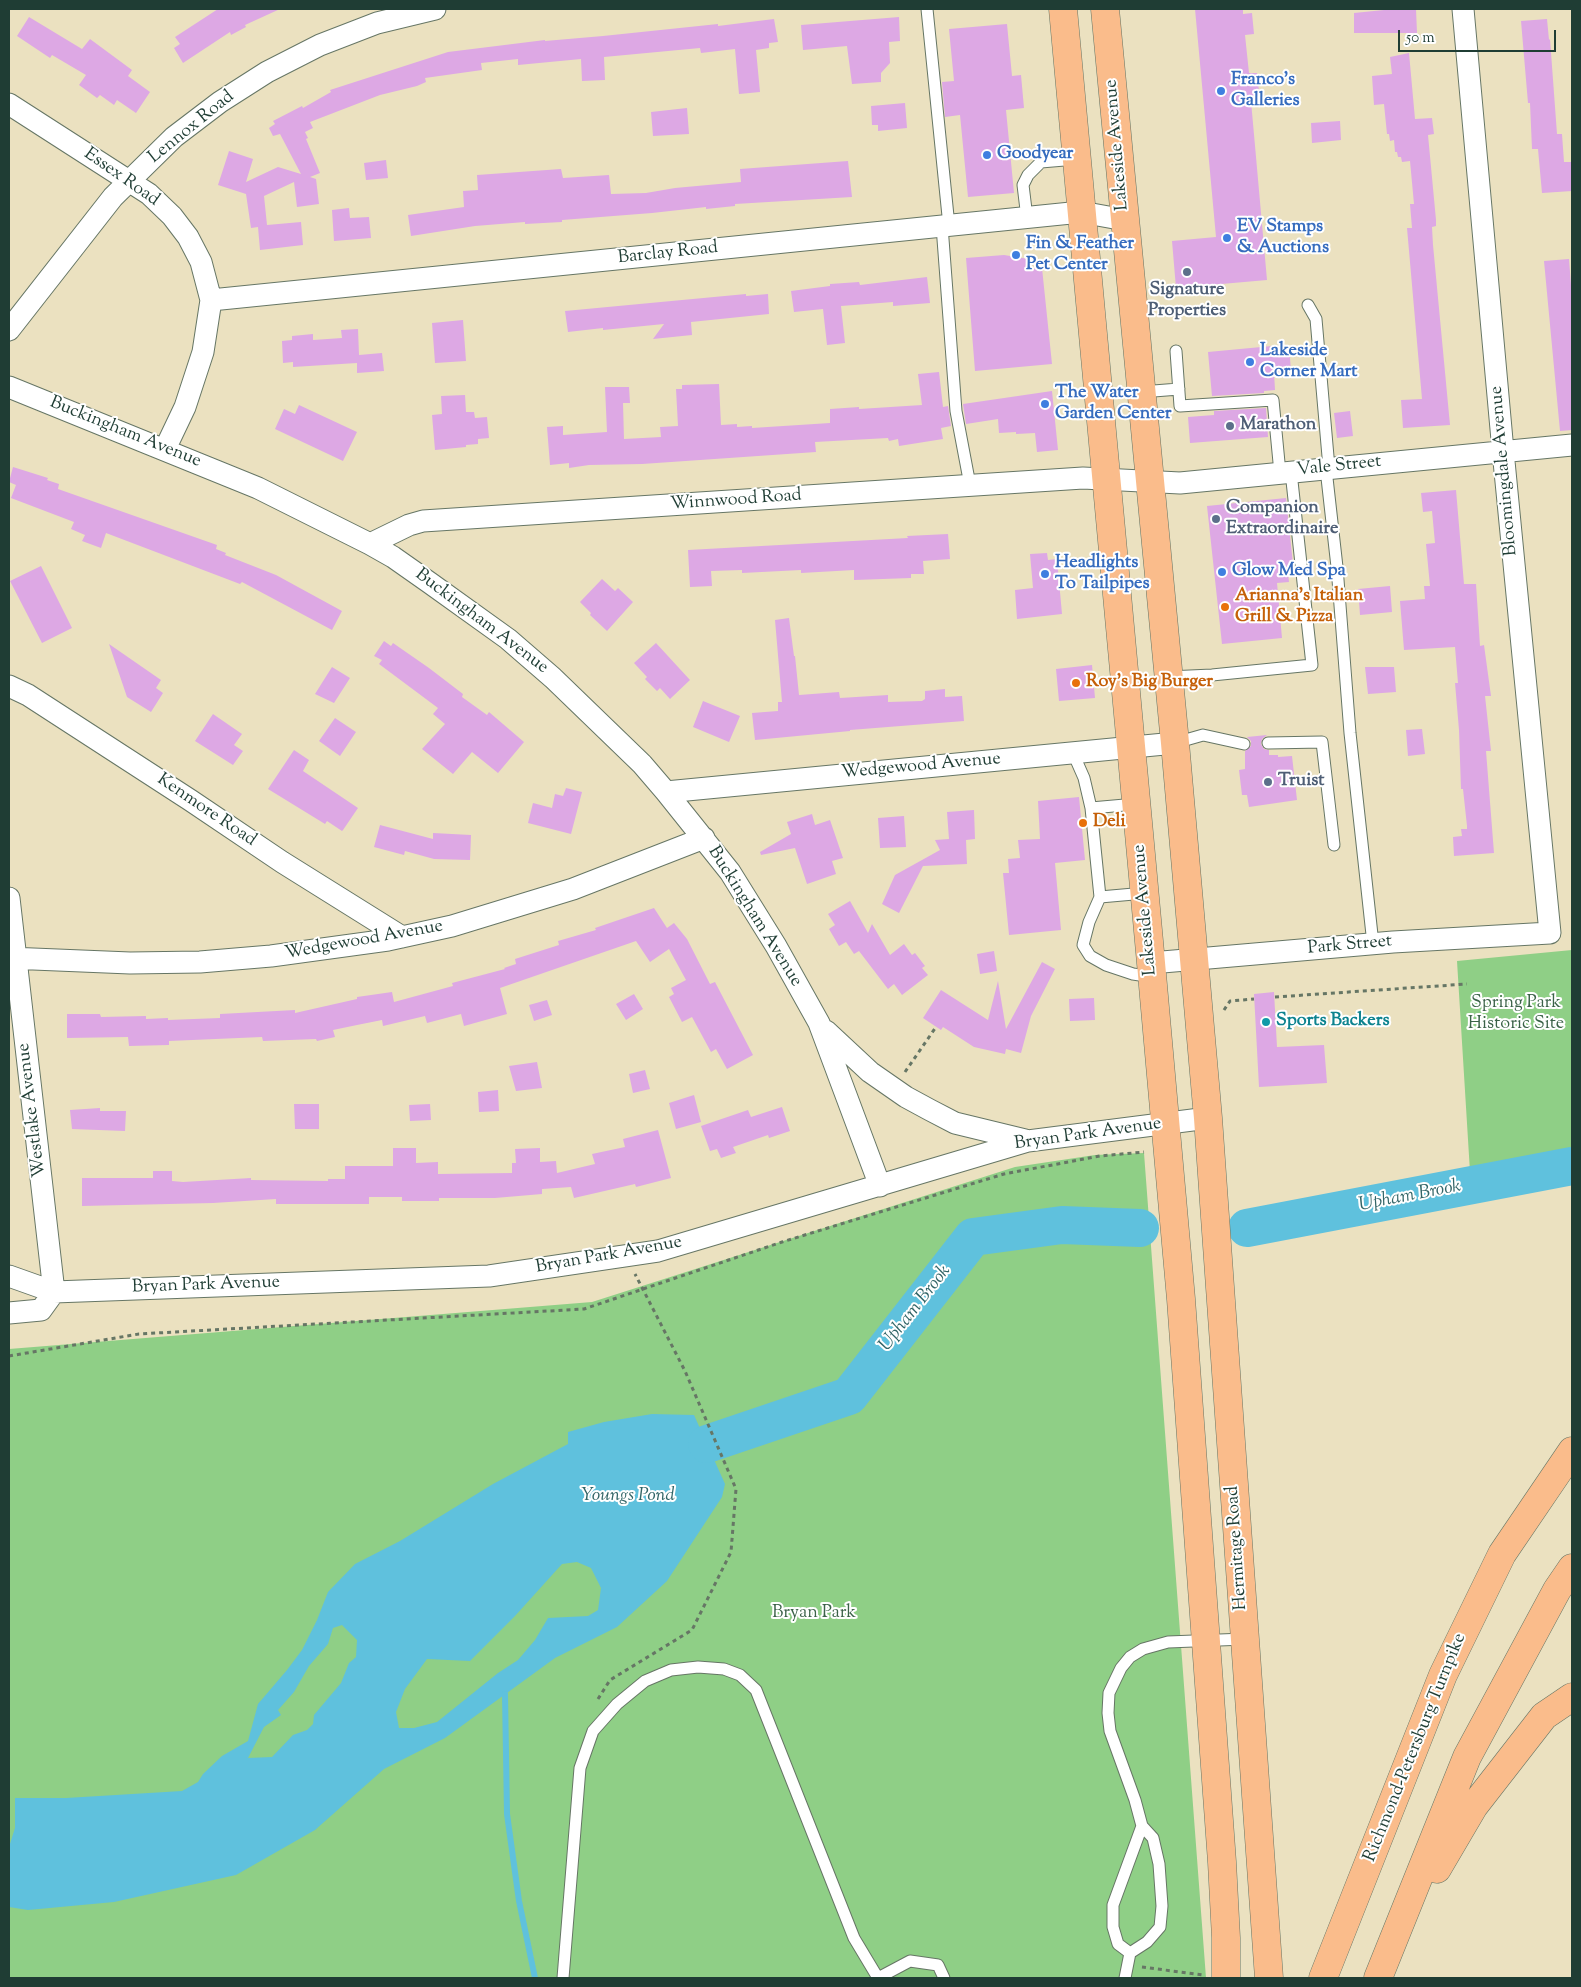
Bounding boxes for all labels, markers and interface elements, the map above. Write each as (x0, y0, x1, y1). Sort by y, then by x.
scale bar (1401, 20, 1558, 52)
text: 50 m (1406, 28, 1435, 49)
place label: Franco's Galleries (1231, 70, 1300, 112)
street label: Lakeside Avenue (1102, 79, 1134, 211)
marker: Franco's Galleries (1215, 85, 1227, 97)
street label: Lennox Road (145, 87, 239, 169)
street label: Essex Road (79, 144, 163, 212)
place label: Goodyear (997, 144, 1073, 166)
marker: Goodyear (981, 149, 993, 161)
place label: EV Stamps & Auctions (1237, 217, 1329, 260)
marker: EV Stamps & Auctions (1221, 232, 1233, 244)
place label: Fin & Feather Pet Center (1026, 234, 1134, 276)
street label: Barclay Road (617, 238, 719, 270)
marker: Fin & Feather Pet Center (1010, 249, 1022, 261)
marker: Signature Properties (1181, 266, 1193, 278)
place label: Signature Properties (1148, 280, 1226, 322)
place label: Lakeside Corner Mart (1260, 341, 1358, 384)
marker: Lakeside Corner Mart (1244, 356, 1256, 368)
place label: The Water Garden Center (1055, 383, 1172, 426)
street label: Bloomingdale Avenue (1487, 385, 1523, 557)
street label: Buckingham Avenue (46, 393, 204, 473)
marker: The Water Garden Center (1039, 398, 1051, 410)
place label: Marathon (1240, 415, 1316, 437)
marker: Marathon (1224, 420, 1236, 432)
street label: Vale Street (1295, 452, 1383, 482)
street label: Winnwood Road (669, 486, 803, 516)
place label: Companion Extraordinaire (1226, 498, 1338, 540)
marker: Companion Extraordinaire (1210, 513, 1222, 525)
place label: Headlights To Tailpipes (1055, 553, 1150, 596)
place label: Glow Med Spa (1232, 561, 1346, 583)
street label: Buckingham Avenue (410, 565, 552, 679)
marker: Glow Med Spa (1216, 566, 1228, 578)
marker: Headlights To Tailpipes (1039, 568, 1051, 580)
place label: Arianna's Italian Grill & Pizza (1235, 586, 1363, 628)
marker: Arianna's Italian Grill & Pizza (1219, 601, 1231, 613)
place label: Roy's Big Burger (1086, 672, 1213, 694)
marker: Roy's Big Burger (1070, 677, 1082, 689)
street label: Wedgewood Avenue (840, 749, 1002, 785)
street label: Kenmore Road (152, 770, 260, 852)
place label: Truist (1278, 771, 1325, 793)
marker: Truist (1262, 776, 1274, 788)
place label: Deli (1093, 812, 1126, 834)
marker: Deli (1077, 817, 1089, 829)
street label: Buckingham Avenue (702, 843, 806, 991)
street label: Lakeside Avenue (1130, 844, 1162, 976)
street label: Wedgewood Avenue (283, 916, 445, 966)
street label: Park Street (1307, 932, 1393, 960)
park label: Spring Park Historic Site (1468, 993, 1564, 1036)
place label: Sports Backers (1276, 1011, 1389, 1033)
marker: Sports Backers (1260, 1016, 1272, 1028)
street label: Westlake Avenue (14, 1042, 52, 1178)
street label: Bryan Park Avenue (1013, 1114, 1163, 1156)
water label: Upham Brook (1357, 1176, 1463, 1218)
street label: Bryan Park Avenue (534, 1232, 684, 1280)
water label: Upham Brook (875, 1261, 957, 1357)
street label: Bryan Park Avenue (132, 1273, 280, 1299)
street label: Hermitage Road (1223, 1485, 1253, 1611)
water label: Youngs Pond (581, 1486, 675, 1508)
park label: Bryan Park (772, 1603, 856, 1625)
street label: Richmond-Petersburg Turnpike (1360, 1631, 1472, 1865)

